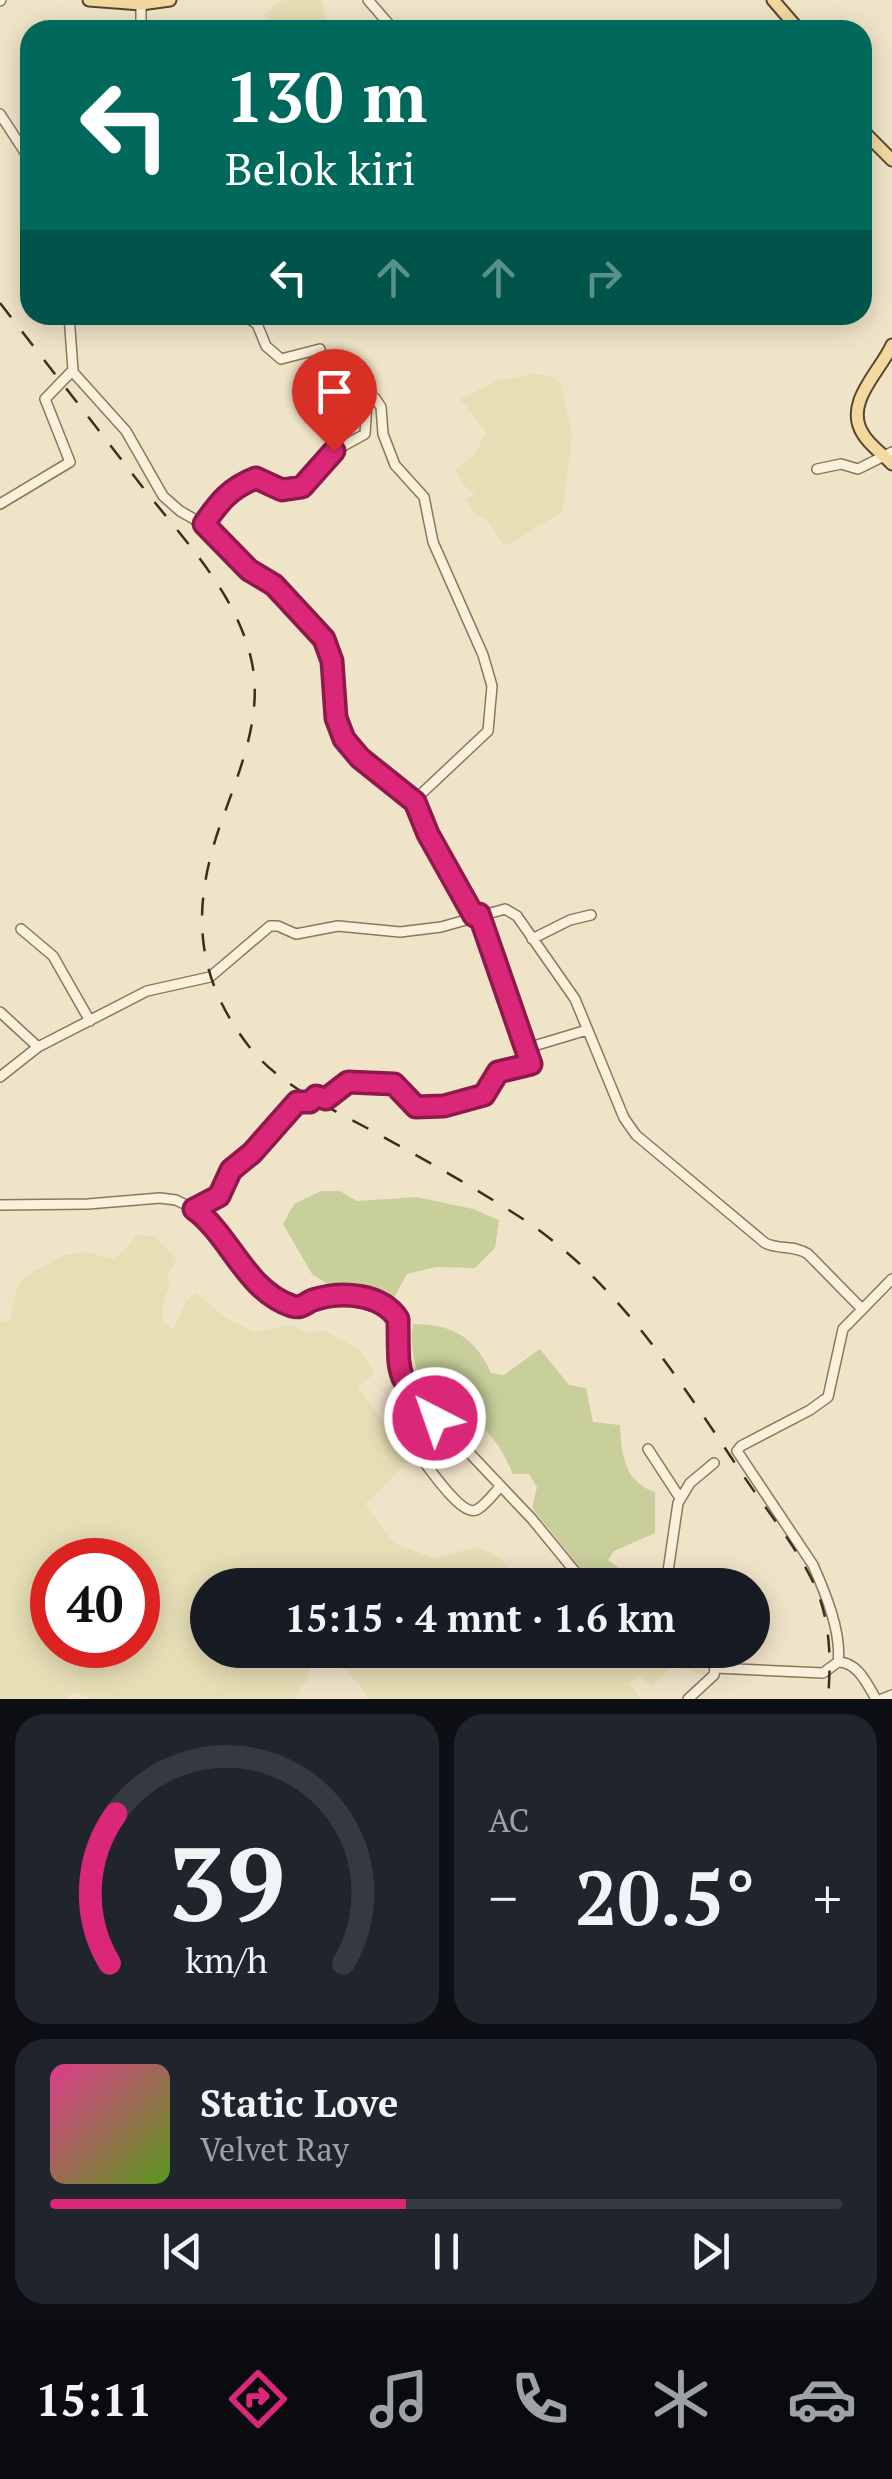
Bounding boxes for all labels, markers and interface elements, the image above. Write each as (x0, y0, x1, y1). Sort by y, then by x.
text: 130 m (225, 49, 427, 142)
icon: left (60, 60, 190, 190)
text: Belok kiri (225, 138, 416, 198)
icon: left (261, 250, 316, 305)
icon: ahead (366, 250, 421, 305)
icon: ahead (471, 250, 526, 305)
icon: right (576, 250, 631, 305)
pin (292, 349, 377, 452)
icon: arrive (307, 364, 362, 419)
position arrow (383, 1366, 487, 1470)
speed limit sign: 40 (30, 1538, 160, 1668)
text: 15:15 · 4 mnt · 1.6 km (285, 1593, 675, 1643)
text: AC (489, 1799, 529, 1841)
text: 39 (168, 1813, 286, 1951)
text: 20.5° (575, 1847, 755, 1946)
text: − (489, 1861, 518, 1934)
text: + (813, 1861, 842, 1934)
text: km/h (185, 1936, 268, 1983)
text: Static Love (200, 2078, 398, 2128)
text: Velvet Ray (200, 2128, 349, 2170)
icon: previous (155, 2224, 210, 2279)
icon: pause (419, 2224, 474, 2279)
icon: next (683, 2224, 738, 2279)
icon: directions (223, 2364, 293, 2434)
icon: music (364, 2364, 434, 2434)
icon: phone (505, 2364, 575, 2434)
icon: climate (646, 2364, 716, 2434)
icon: car (787, 2364, 857, 2434)
text: 15:11 (35, 2369, 153, 2429)

